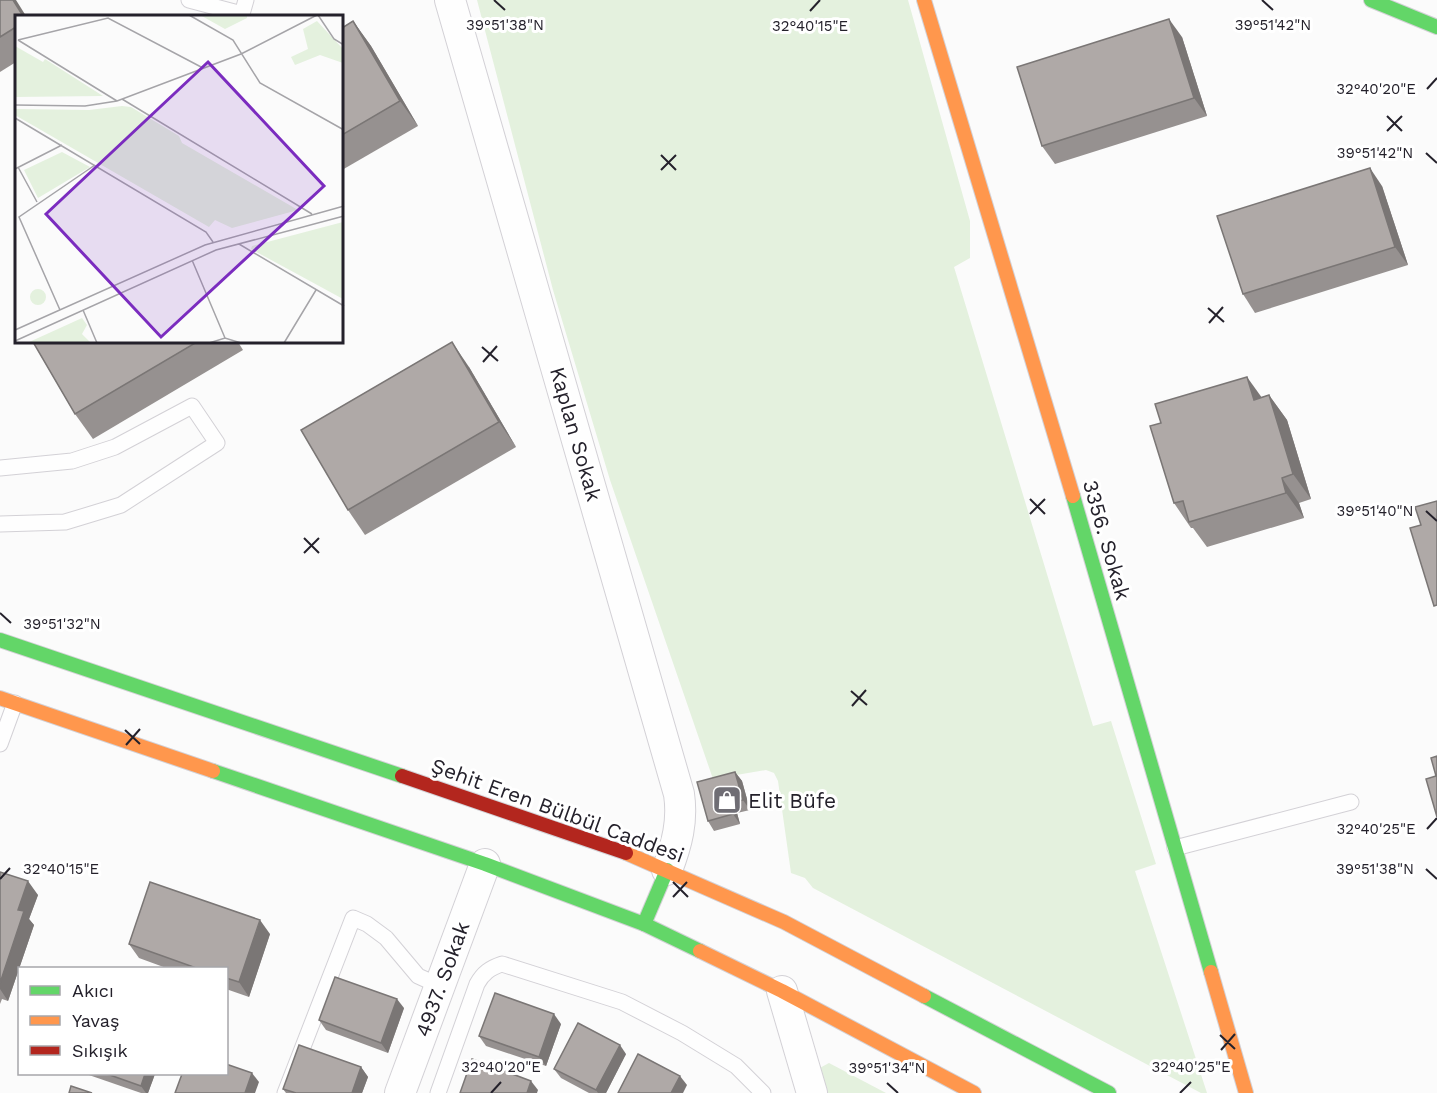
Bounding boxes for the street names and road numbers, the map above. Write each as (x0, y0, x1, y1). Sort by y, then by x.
street label: Kaplan Sokak (545, 364, 607, 504)
street label: 3356. Sokak (1078, 477, 1136, 603)
street label: Şehit Eren Bülbül Caddesi (428, 753, 688, 867)
street label: 4937. Sokak (410, 918, 474, 1040)

